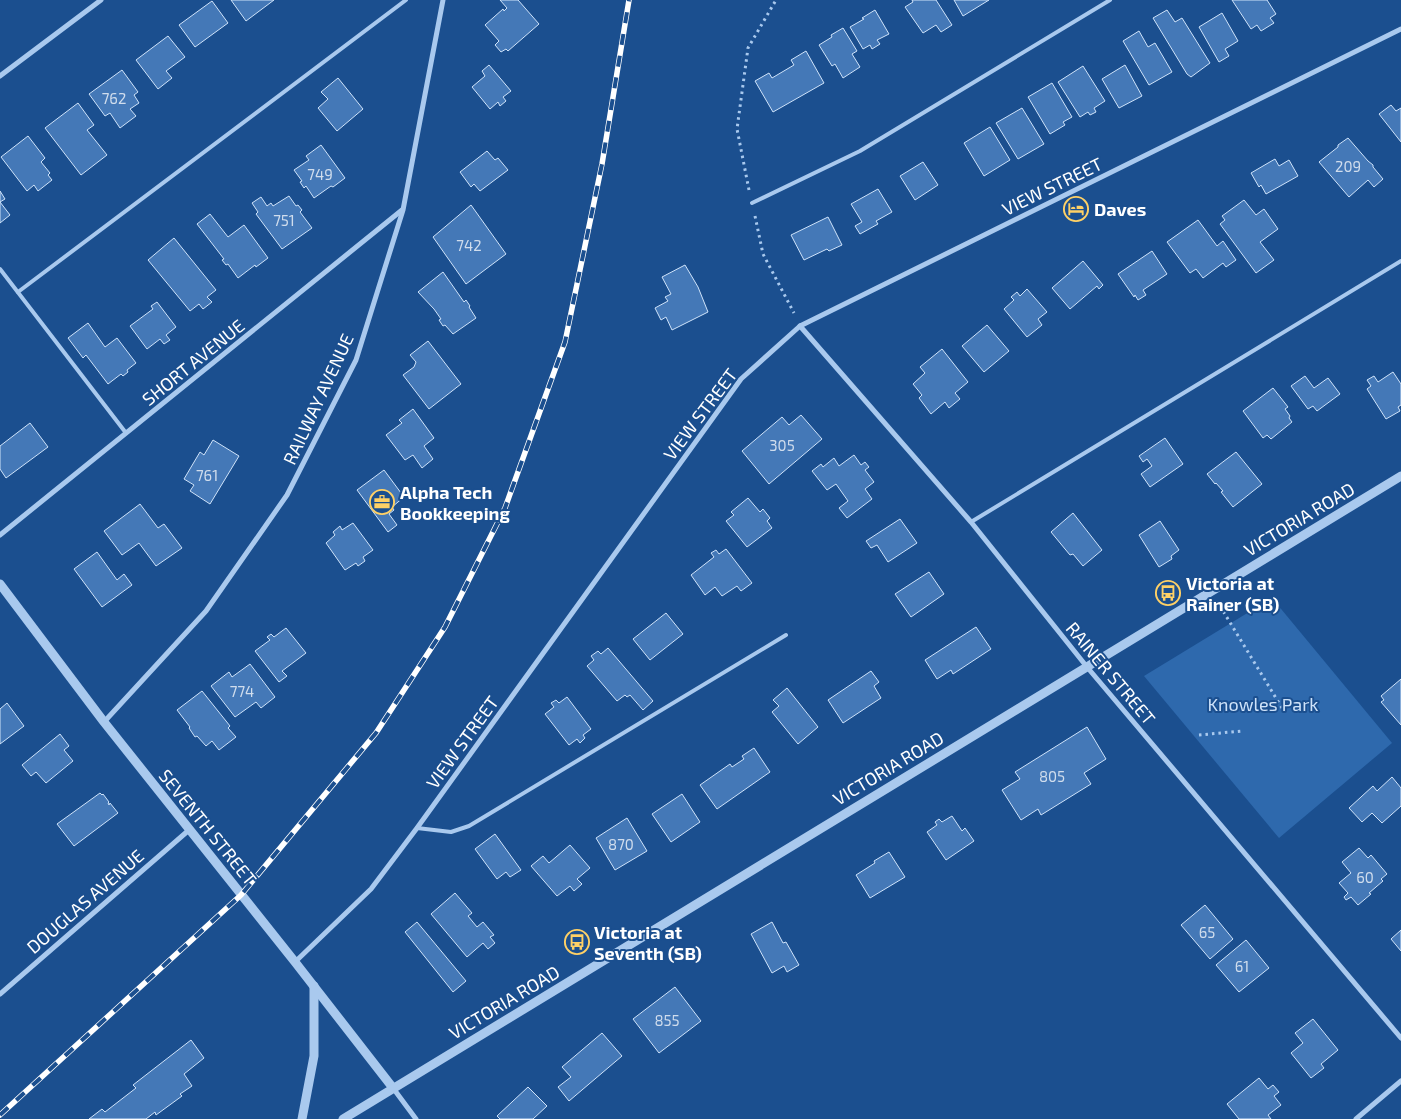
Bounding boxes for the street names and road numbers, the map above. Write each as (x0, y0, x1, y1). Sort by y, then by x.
street label: VIEW STREET (998, 152, 1106, 220)
street label: SHORT AVENUE (137, 314, 249, 410)
street label: RAILWAY AVENUE (278, 330, 358, 468)
street label: VIEW STREET (658, 363, 742, 464)
street label: VICTORIA ROAD (1240, 477, 1358, 561)
street label: RAINER STREET (1062, 617, 1161, 729)
street label: VIEW STREET (421, 691, 503, 793)
street label: VICTORIA ROAD (829, 726, 947, 810)
street label: SEVENTH STREET (155, 765, 262, 890)
street label: DOUGLAS AVENUE (22, 844, 148, 958)
street label: VICTORIA ROAD (445, 960, 563, 1044)

